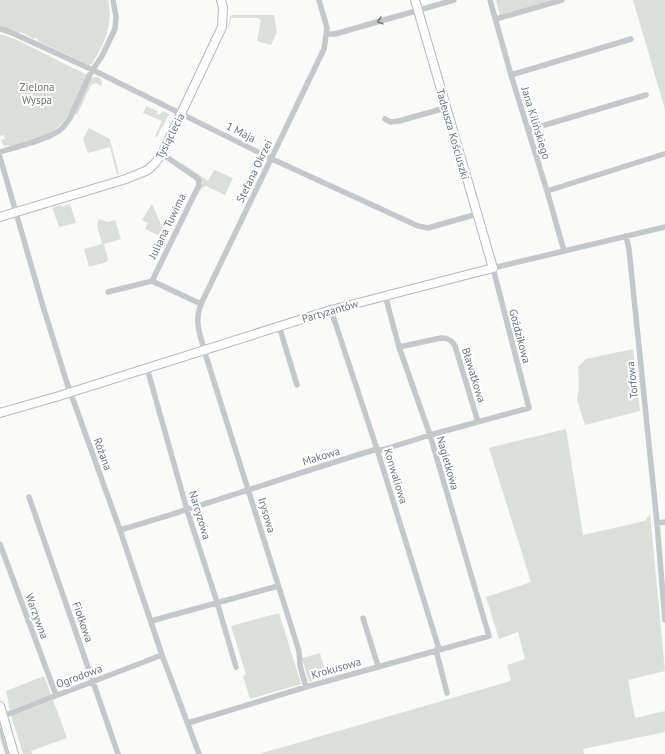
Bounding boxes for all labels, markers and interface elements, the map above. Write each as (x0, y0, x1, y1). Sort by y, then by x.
one-way arrow (377, 16, 384, 25)
park label: Zielona Wyspa (19, 80, 55, 107)
street label: Jana Kilińskiego (518, 84, 554, 161)
street label: Tadeusza Kościuszki (433, 87, 473, 181)
street label: Tysiąclecia (152, 111, 188, 161)
street label: 1 Maja (224, 119, 258, 145)
street label: Stefana Okrzei (233, 137, 275, 205)
street label: Juliana Tuwima (145, 191, 189, 262)
street label: Partyzantów (300, 296, 360, 326)
street label: Goździkowa (506, 307, 534, 365)
street label: Bławatkowa (459, 346, 489, 404)
street label: Torfowa (623, 361, 641, 399)
street label: Nagietkowa (434, 434, 462, 492)
street label: Różana (91, 436, 115, 472)
street label: Makowa (300, 444, 342, 468)
street label: Konwaliowa (381, 447, 411, 505)
street label: Narcyzowa (186, 489, 214, 541)
street label: Irysowa (255, 496, 279, 534)
street label: Warzywna (22, 591, 52, 641)
street label: Fiołkowa (70, 600, 96, 644)
street label: Krokusowa (309, 654, 363, 682)
street label: Ogrodowa (54, 661, 104, 691)

